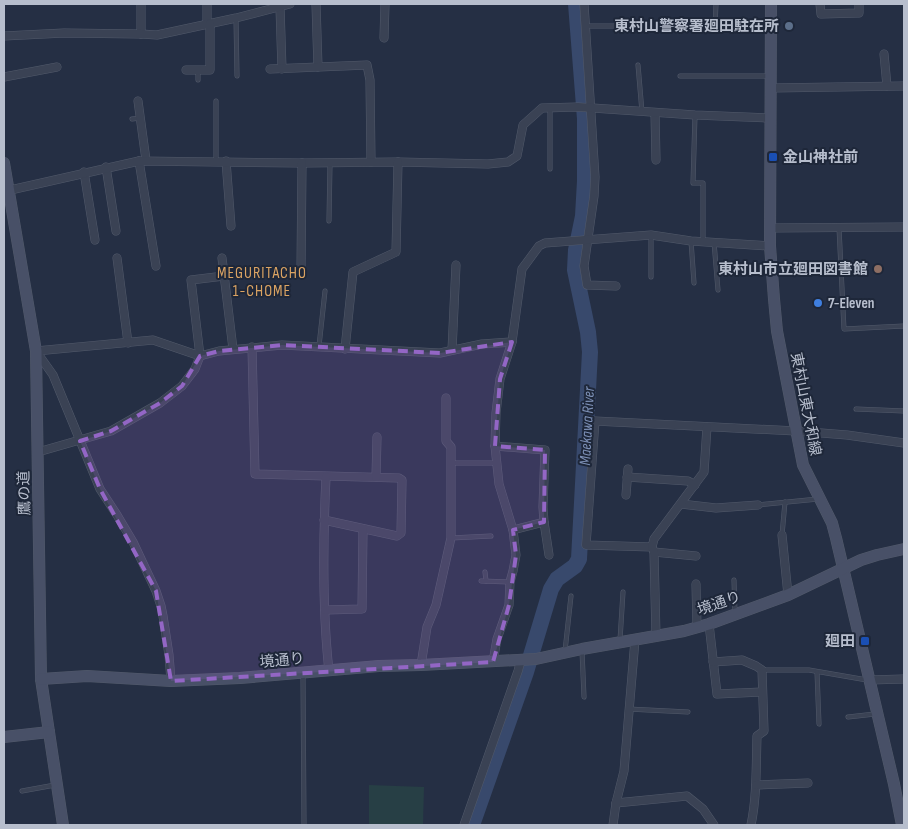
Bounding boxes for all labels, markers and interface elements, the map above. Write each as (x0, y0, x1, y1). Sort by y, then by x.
place label: 東村山警察署廻田駐在所 (614, 17, 779, 36)
marker: 東村山警察署廻田駐在所 (783, 20, 795, 32)
place label: 金山神社前 (783, 148, 858, 167)
marker: 金山神社前 (767, 151, 779, 163)
place label: 東村山市立廻田図書館 (718, 260, 868, 279)
marker: 東村山市立廻田図書館 (872, 263, 884, 275)
district label: MEGURITACHO 1-CHOME (217, 264, 307, 301)
place label: 7-Eleven (828, 294, 875, 313)
marker: 7-Eleven (812, 297, 824, 309)
street label: 東村山東大和線 (786, 351, 825, 457)
water label: Maekawa River (576, 386, 599, 466)
street label: 鷹の道 (15, 470, 34, 516)
street label: 境通り (695, 587, 744, 620)
place label: 廻田 (825, 632, 855, 651)
marker: 廻田 (859, 635, 871, 647)
street label: 境通り (259, 649, 305, 672)

